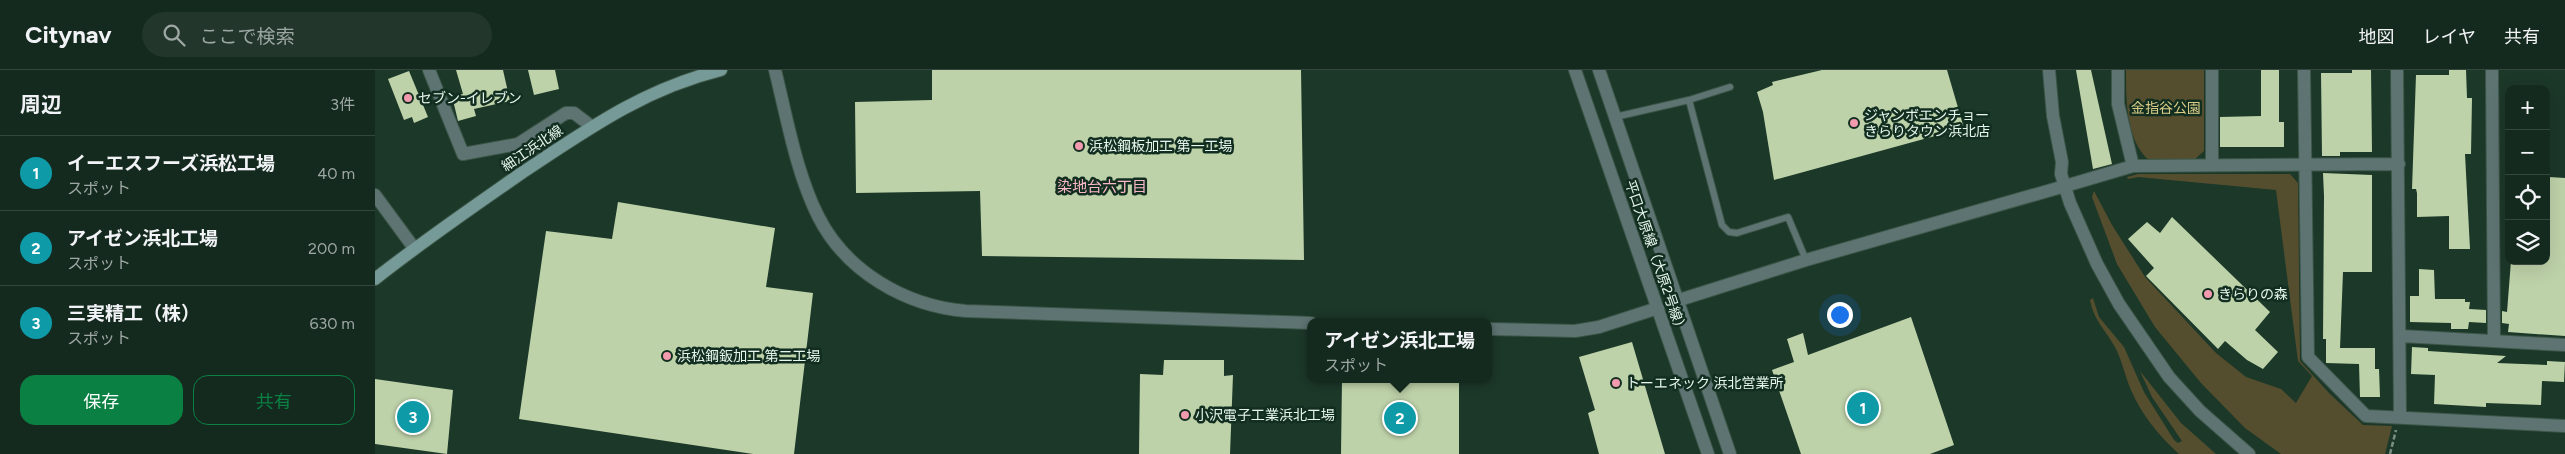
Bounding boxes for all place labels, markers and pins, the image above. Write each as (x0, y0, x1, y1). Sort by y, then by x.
place label: セブン-イレブン (418, 90, 522, 107)
marker: セブン-イレブン (402, 92, 414, 104)
place label: ジャンボエンチョー きらりタウン浜北店 (1864, 107, 1990, 140)
marker: ジャンボエンチョー きらりタウン浜北店 (1848, 117, 1860, 129)
place label: 浜松鋼板加工 第一工場 (1089, 138, 1232, 155)
marker: 浜松鋼板加工 第一工場 (1073, 140, 1085, 152)
place label: きらりの森 (2218, 286, 2288, 303)
marker: きらりの森 (2202, 288, 2214, 300)
place label: 浜松鋼鈑加工 第二工場 (677, 348, 820, 365)
marker: 浜松鋼鈑加工 第二工場 (661, 350, 673, 362)
place label: トーエネック 浜北営業所 (1626, 375, 1783, 392)
marker: トーエネック 浜北営業所 (1610, 377, 1622, 389)
pin: 1 (1847, 389, 1879, 427)
pin: 3 (397, 398, 429, 436)
pin: 2 (1384, 399, 1416, 437)
place label: 小沢電子工業浜北工場 (1195, 407, 1335, 424)
marker: 小沢電子工業浜北工場 (1179, 409, 1191, 421)

